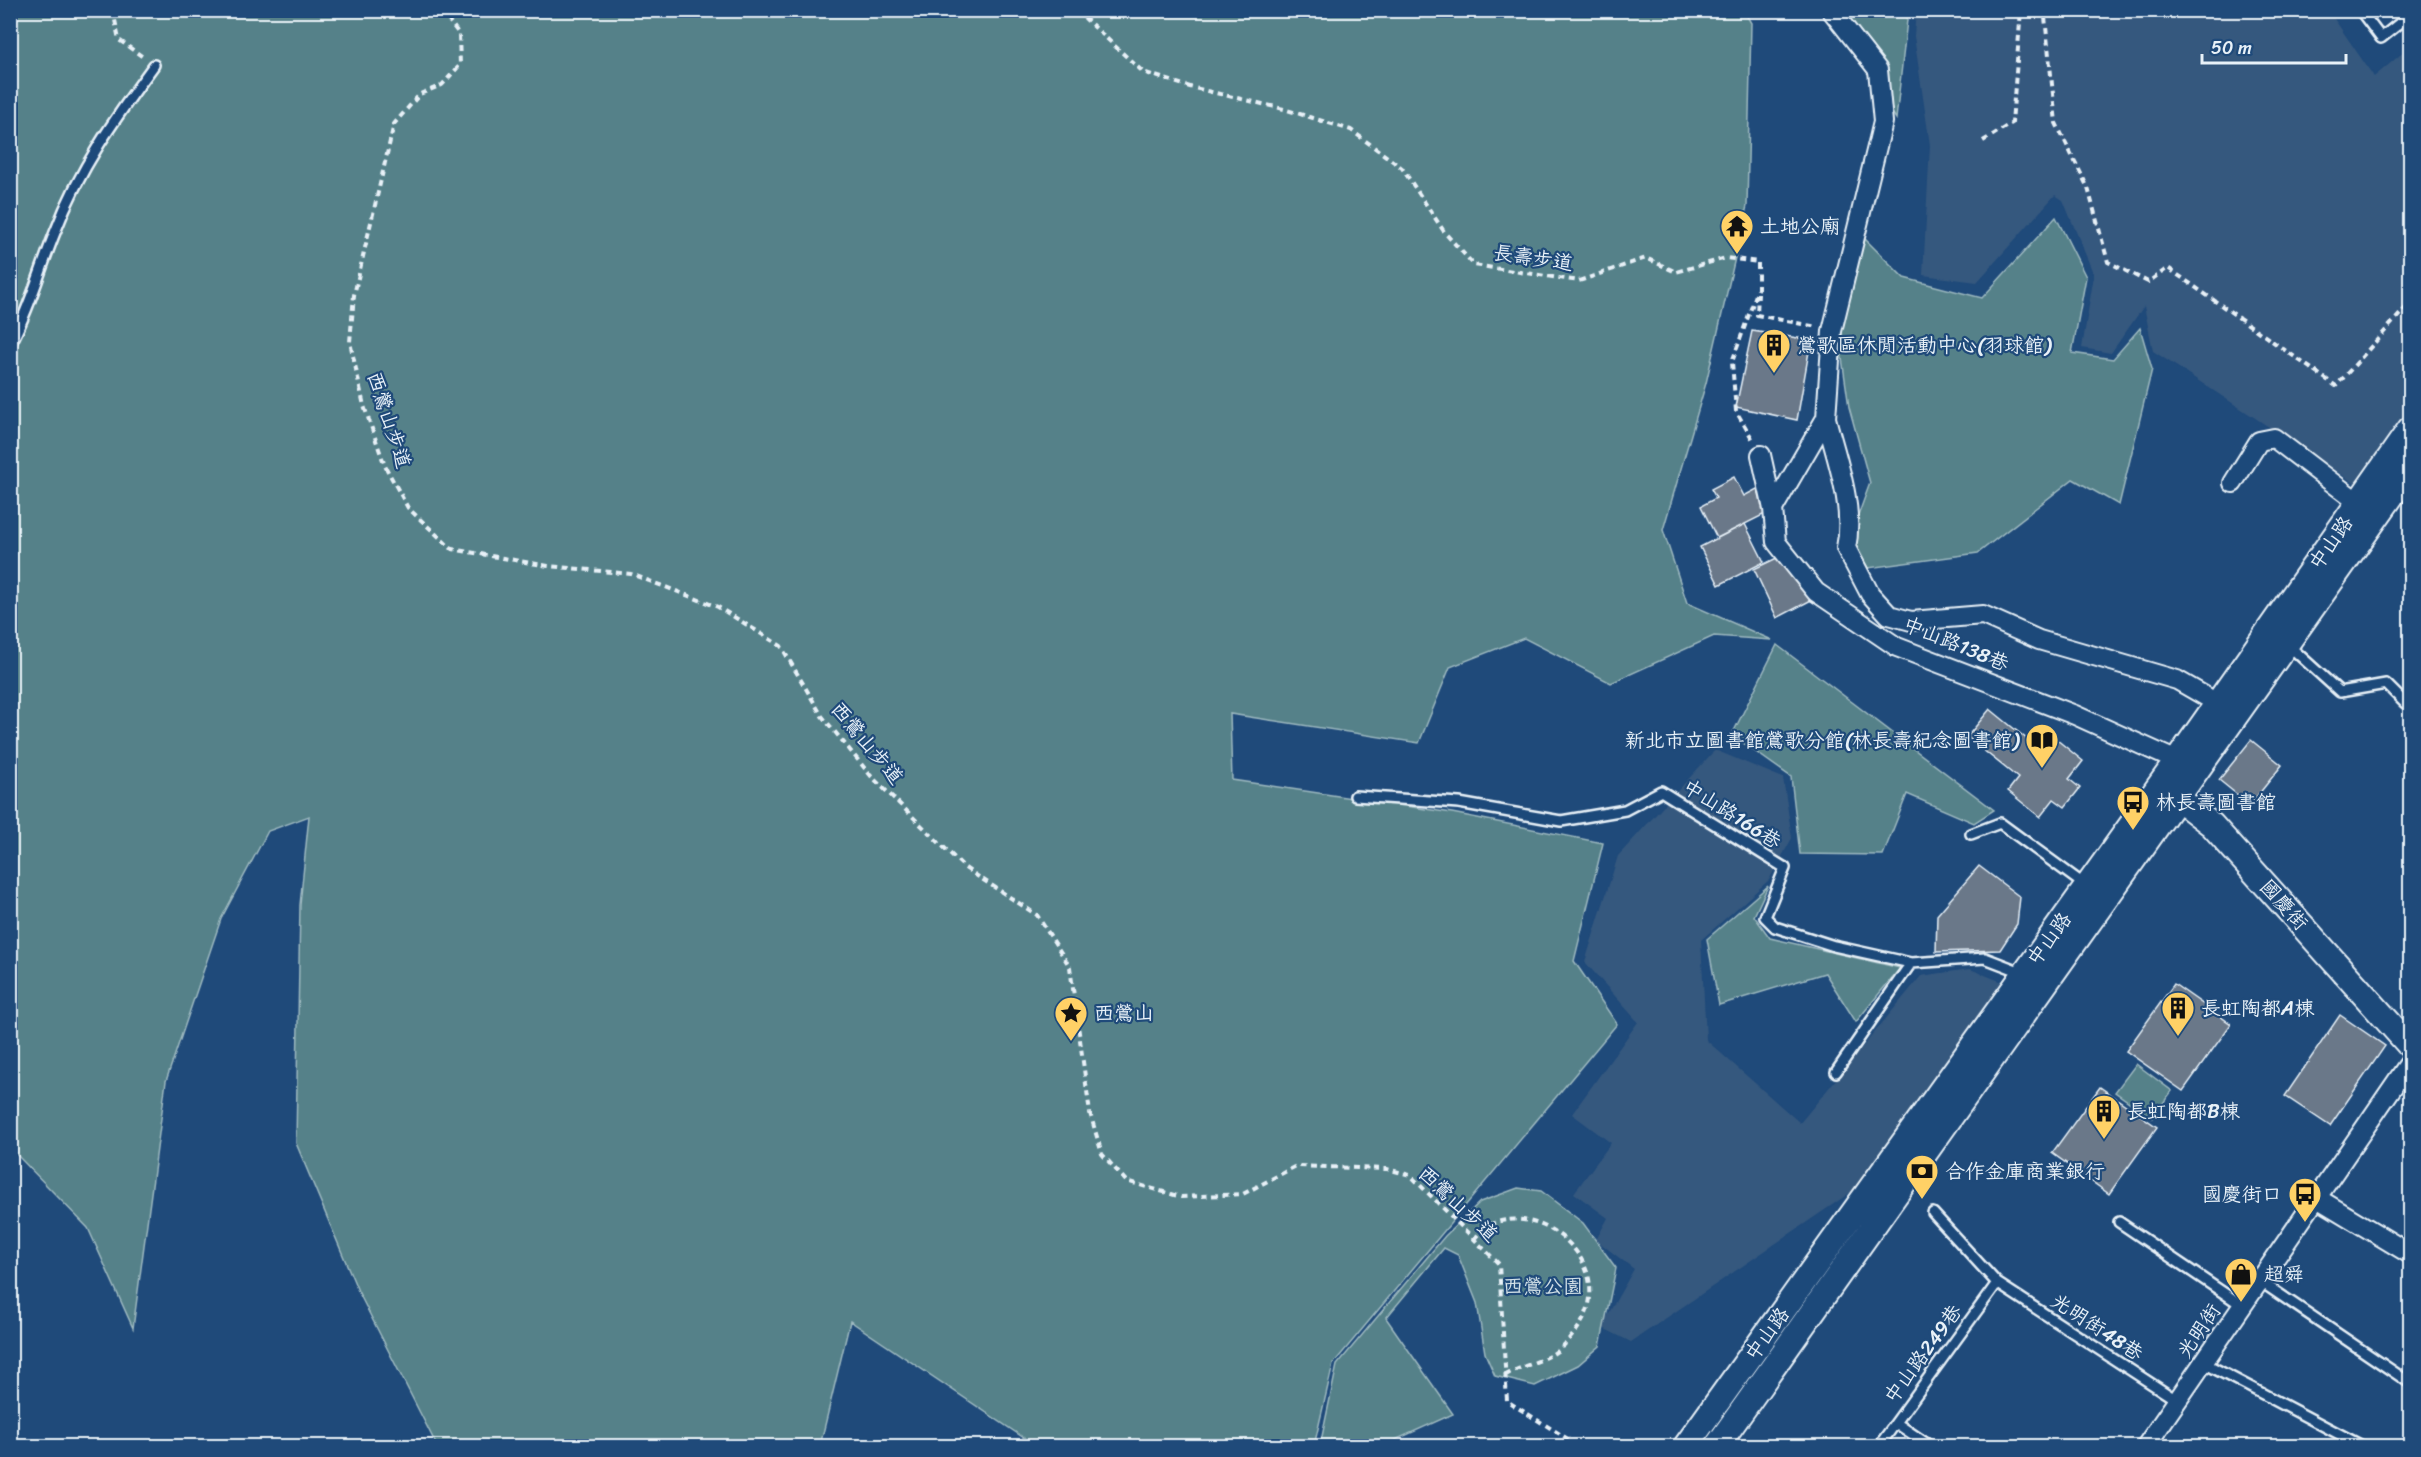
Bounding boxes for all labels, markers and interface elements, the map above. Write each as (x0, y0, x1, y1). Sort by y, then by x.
scale bar (2202, 27, 2346, 65)
text: 50 m (2211, 32, 2252, 64)
temple icon: 土地公廟 (1719, 208, 1755, 255)
place label: 土地公廟 (1760, 209, 1840, 244)
street label: 長壽步道 (1491, 235, 1575, 281)
building icon: 鶯歌區休閒活動中心(羽球館) (1756, 327, 1792, 374)
place label: 鶯歌區休閒活動中心(羽球館) (1797, 328, 2052, 363)
street label: 西鶯山步道 (357, 367, 421, 473)
street label: 中山路 (2299, 508, 2363, 578)
street label: 中山路138巷 (1898, 607, 2015, 682)
street label: 西鶯山步道 (821, 693, 913, 793)
library icon: 新北市立圖書館鶯歌分館(林長壽紀念圖書館) (2024, 722, 2060, 769)
place label: 新北市立圖書館鶯歌分館(林長壽紀念圖書館) (1625, 723, 2020, 758)
street label: 中山路166巷 (1676, 770, 1789, 859)
bus stop icon: 林長壽圖書館 (2115, 784, 2151, 831)
place label: 林長壽圖書館 (2156, 785, 2276, 820)
street label: 國慶街 (2251, 871, 2317, 939)
street label: 中山路 (2017, 904, 2081, 974)
building icon: 長虹陶都A棟 (2160, 990, 2196, 1037)
place label: 長虹陶都A棟 (2201, 991, 2315, 1026)
place icon: 西鶯山 (1053, 995, 1089, 1042)
place label: 西鶯山 (1094, 996, 1154, 1031)
building icon: 長虹陶都B棟 (2086, 1093, 2122, 1140)
place label: 長虹陶都B棟 (2127, 1094, 2241, 1129)
bank icon: 合作金庫商業銀行 (1904, 1153, 1940, 1200)
place label: 合作金庫商業銀行 (1945, 1154, 2105, 1189)
street label: 西鶯山步道 (1409, 1157, 1507, 1251)
bus stop icon: 國慶街口 (2287, 1176, 2323, 1223)
place label: 國慶街口 (2202, 1177, 2282, 1212)
shop icon: 超舜 (2223, 1256, 2259, 1303)
place label: 超舜 (2264, 1257, 2304, 1292)
park label: 西鶯公園 (1503, 1269, 1583, 1304)
street label: 光明街48巷 (2044, 1284, 2151, 1371)
street label: 中山路249巷 (1875, 1296, 1972, 1411)
street label: 光明街 (2168, 1296, 2230, 1366)
street label: 中山路 (1735, 1299, 1799, 1369)

